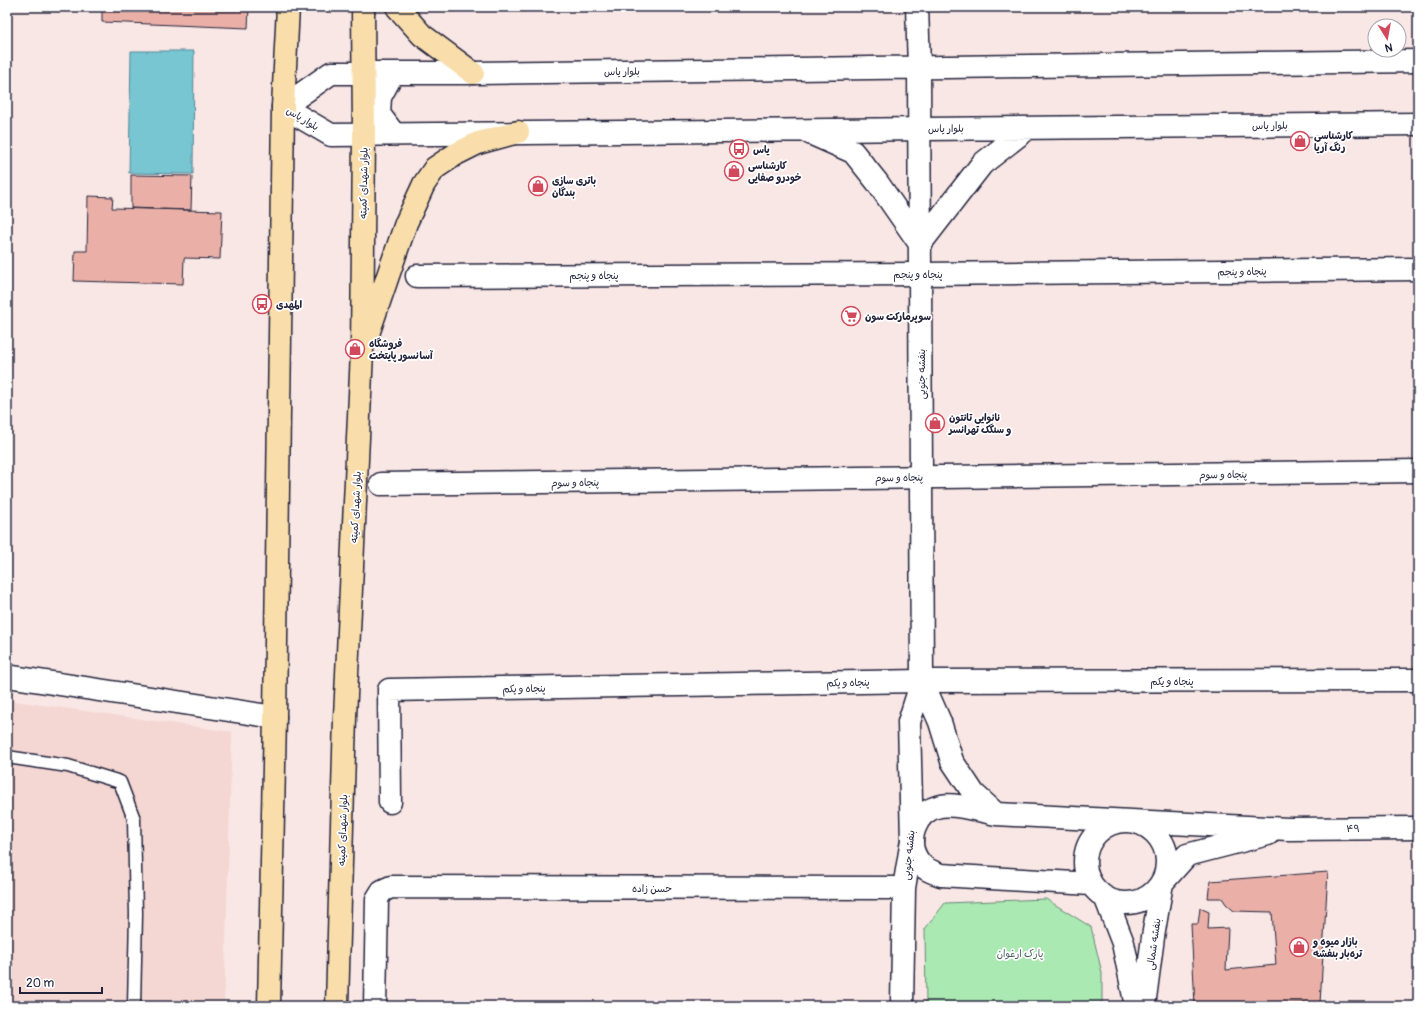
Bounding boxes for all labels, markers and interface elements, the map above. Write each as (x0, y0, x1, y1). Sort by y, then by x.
north arrow (1367, 18, 1407, 58)
text: N (1383, 40, 1394, 55)
street label: بلوار یاس (604, 66, 640, 78)
street label: بلوار یاس (284, 104, 321, 133)
street label: بلوار یاس (1252, 120, 1288, 132)
street label: بلوار یاس (928, 123, 964, 135)
shop icon: کارشناسی رنگ آریا (1289, 130, 1311, 152)
place label: کارشناسی رنگ آریا (1314, 130, 1354, 154)
bus stop icon: یاس (728, 138, 750, 160)
place label: یاس (753, 144, 770, 156)
street label: بلوار شهدای کمیته (357, 147, 371, 219)
shop icon: کارشناسی خودرو صفایی (723, 160, 745, 182)
place label: کارشناسی خودرو صفایی (748, 160, 802, 184)
shop icon: باتری سازی بندگان (527, 175, 549, 197)
place label: باتری سازی بندگان (552, 175, 596, 199)
street label: پنجاه و پنجم (1217, 266, 1267, 279)
street label: پنجاه و پنجم (893, 269, 943, 282)
street label: پنجاه و پنجم (569, 270, 619, 283)
bus stop icon: المهدی (251, 293, 273, 315)
place label: المهدی (276, 299, 302, 311)
supermarket icon: سوپرمارکت سون (840, 305, 862, 327)
place label: سوپرمارکت سون (865, 311, 931, 324)
place label: فروشگاه آسانسور پایتخت (369, 337, 434, 363)
shop icon: فروشگاه آسانسور پایتخت (344, 338, 366, 360)
street label: بنفشه جنوبی (916, 349, 929, 399)
shop icon: نانوایی تانتون و سنگک تهرانسر (924, 412, 946, 434)
place label: نانوایی تانتون و سنگک تهرانسر (948, 412, 1011, 436)
street label: پنجاه و سوم (1199, 469, 1247, 482)
street label: بلوار شهدای کمیته (348, 471, 364, 543)
street label: پنجاه و سوم (875, 472, 923, 485)
street label: پنجاه و سوم (551, 477, 599, 490)
street label: پنجاه و یکم (1150, 676, 1194, 689)
street label: پنجاه و یکم (826, 677, 870, 690)
street label: پنجاه و یکم (502, 683, 546, 696)
street label: بلوار شهدای کمیته (336, 794, 350, 866)
street label: ۴۹ (1346, 823, 1360, 835)
street label: بنفشه جنوبی (900, 829, 919, 881)
street label: حسن زاده (632, 883, 672, 895)
street label: بنفشه شمالی (1144, 917, 1165, 971)
shop icon: بازار میوه و تره‌بار بنفشه (1288, 936, 1310, 958)
place label: بازار میوه و تره‌بار بنفشه (1312, 936, 1363, 960)
park label: پارک ارغوان (997, 948, 1043, 960)
scale bar (20, 969, 102, 995)
text: 20 m (26, 976, 55, 991)

